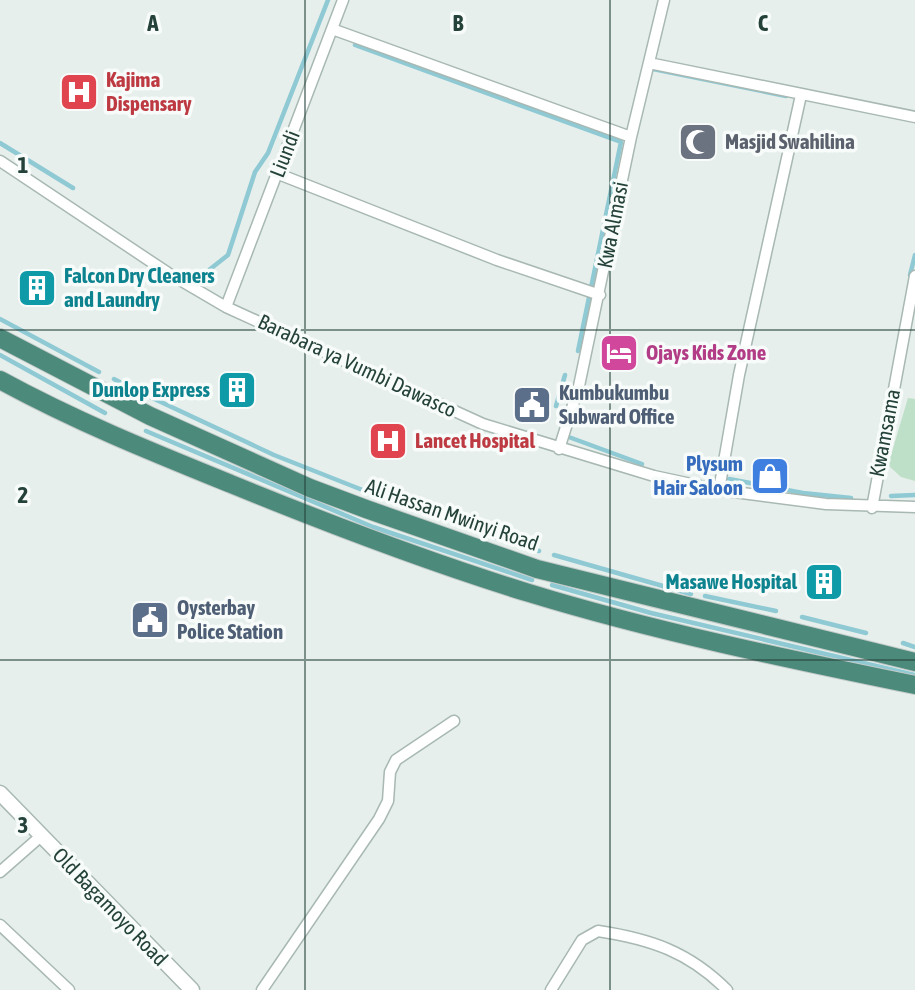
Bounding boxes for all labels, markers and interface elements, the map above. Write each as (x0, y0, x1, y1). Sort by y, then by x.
text: A (146, 10, 159, 36)
text: B (453, 10, 464, 36)
text: C (758, 10, 769, 36)
place label: Kajima Dispensary (106, 67, 192, 115)
hospital icon: Kajima Dispensary (58, 71, 100, 113)
mosque icon: Masjid Swahilina (677, 121, 719, 163)
street label: Liundi (264, 127, 304, 180)
place label: Masjid Swahilina (725, 129, 855, 153)
text: 1 (18, 152, 29, 178)
street label: Kwa Almasi (592, 180, 632, 270)
place label: Falcon Dry Cleaners and Laundry (64, 263, 215, 311)
building icon: Falcon Dry Cleaners and Laundry (16, 267, 58, 309)
street label: Barabara ya Vumbi Dawasco (254, 309, 460, 422)
hotel icon: Ojays Kids Zone (598, 332, 640, 374)
place label: Ojays Kids Zone (646, 340, 766, 364)
building icon: Dunlop Express (216, 369, 258, 411)
place label: Dunlop Express (92, 377, 211, 401)
place label: Kumbukumbu Subward Office (559, 380, 675, 428)
public building icon: Kumbukumbu Subward Office (511, 384, 553, 426)
street label: Kwamsama (864, 387, 904, 479)
hospital icon: Lancet Hospital (367, 420, 409, 462)
place label: Lancet Hospital (415, 428, 535, 452)
place label: Plysum Hair Saloon (653, 451, 743, 499)
shop icon: Plysum Hair Saloon (749, 455, 791, 497)
street label: Ali Hassan Mwinyi Road (363, 473, 542, 555)
text: 2 (18, 482, 28, 508)
building icon: Masawe Hospital (803, 561, 845, 603)
place label: Masawe Hospital (666, 569, 797, 593)
place label: Oysterbay Police Station (177, 595, 283, 643)
public building icon: Oysterbay Police Station (129, 599, 171, 641)
text: 3 (18, 812, 28, 838)
street label: Old Bagamoyo Road (48, 842, 173, 970)

